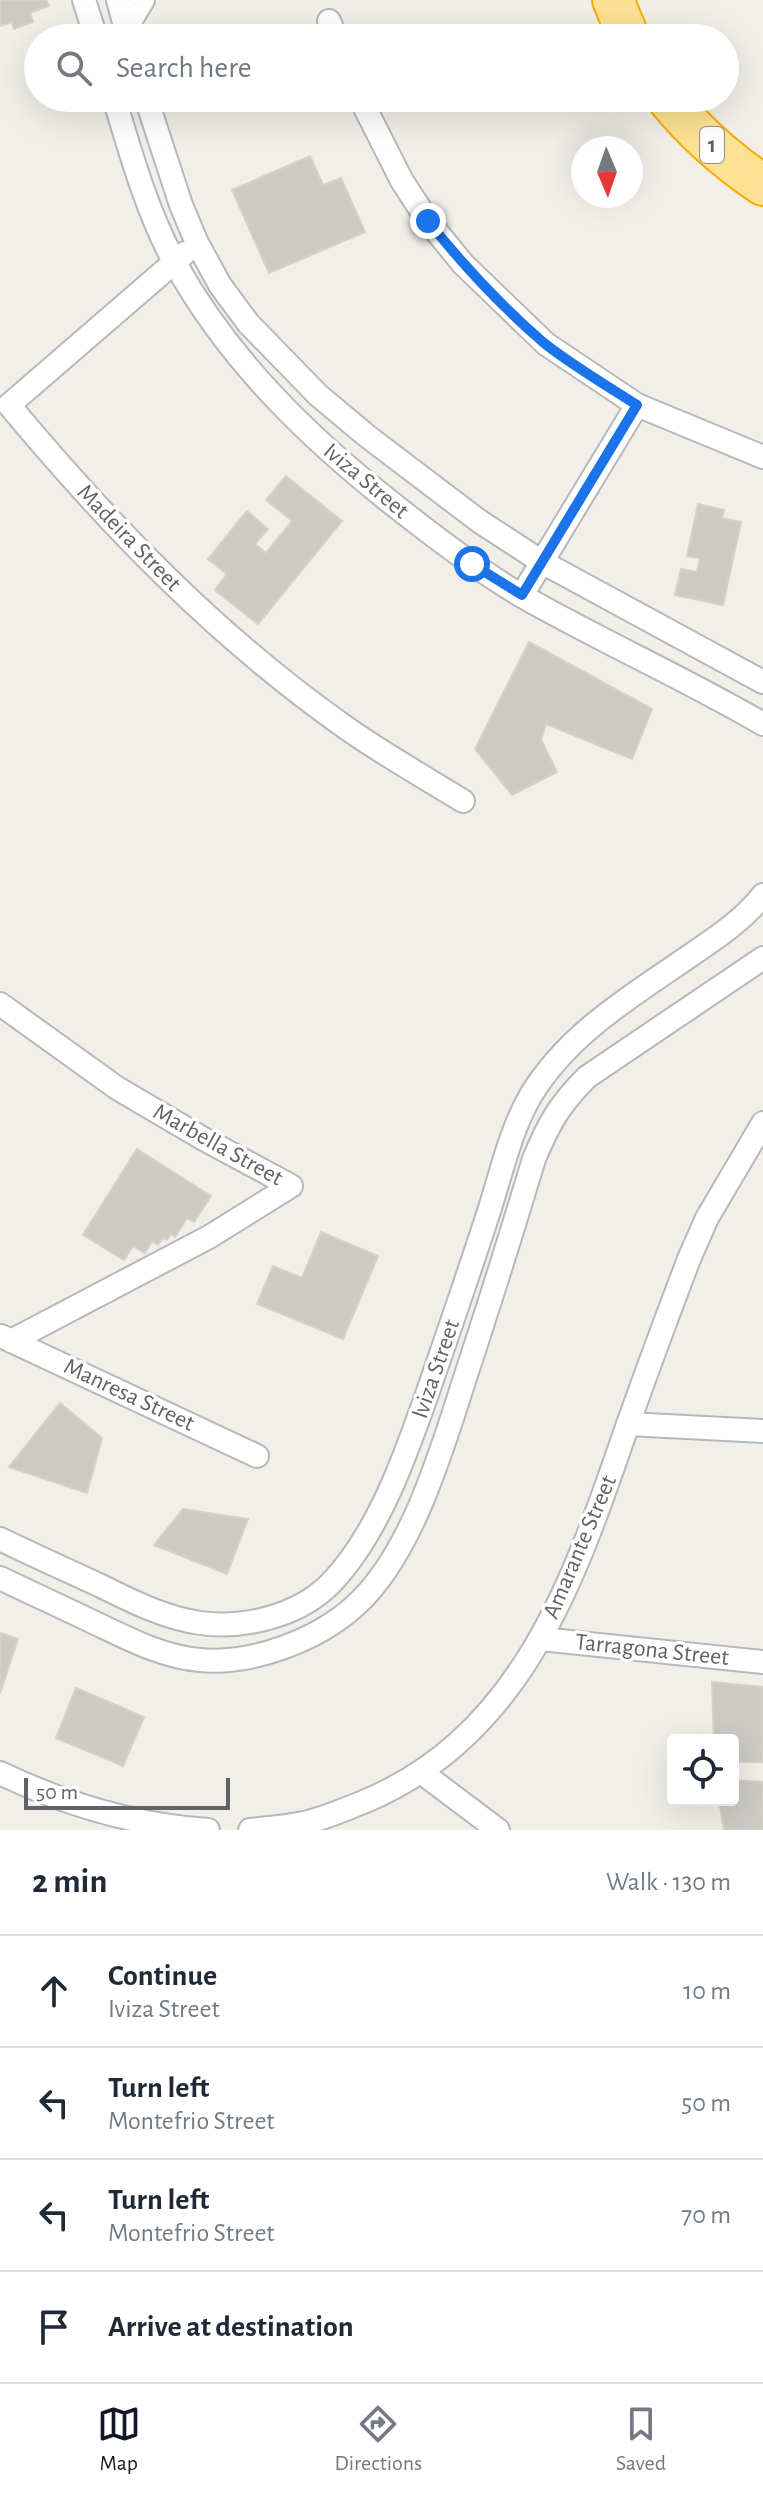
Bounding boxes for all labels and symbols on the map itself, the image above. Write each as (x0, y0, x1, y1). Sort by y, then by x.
road number: 1 (700, 127, 724, 163)
north arrow (571, 136, 643, 208)
route end (410, 203, 446, 239)
street label: Iviza Street (319, 439, 413, 524)
street label: Madeira Street (72, 480, 186, 596)
route start (454, 546, 490, 582)
street label: Marbella Street (149, 1100, 287, 1191)
street label: Iviza Street (408, 1316, 464, 1422)
street label: Manresa Street (60, 1354, 198, 1436)
street label: Amarante Street (539, 1471, 621, 1622)
street label: Tarragona Street (574, 1630, 730, 1670)
scale bar (24, 1774, 230, 1810)

